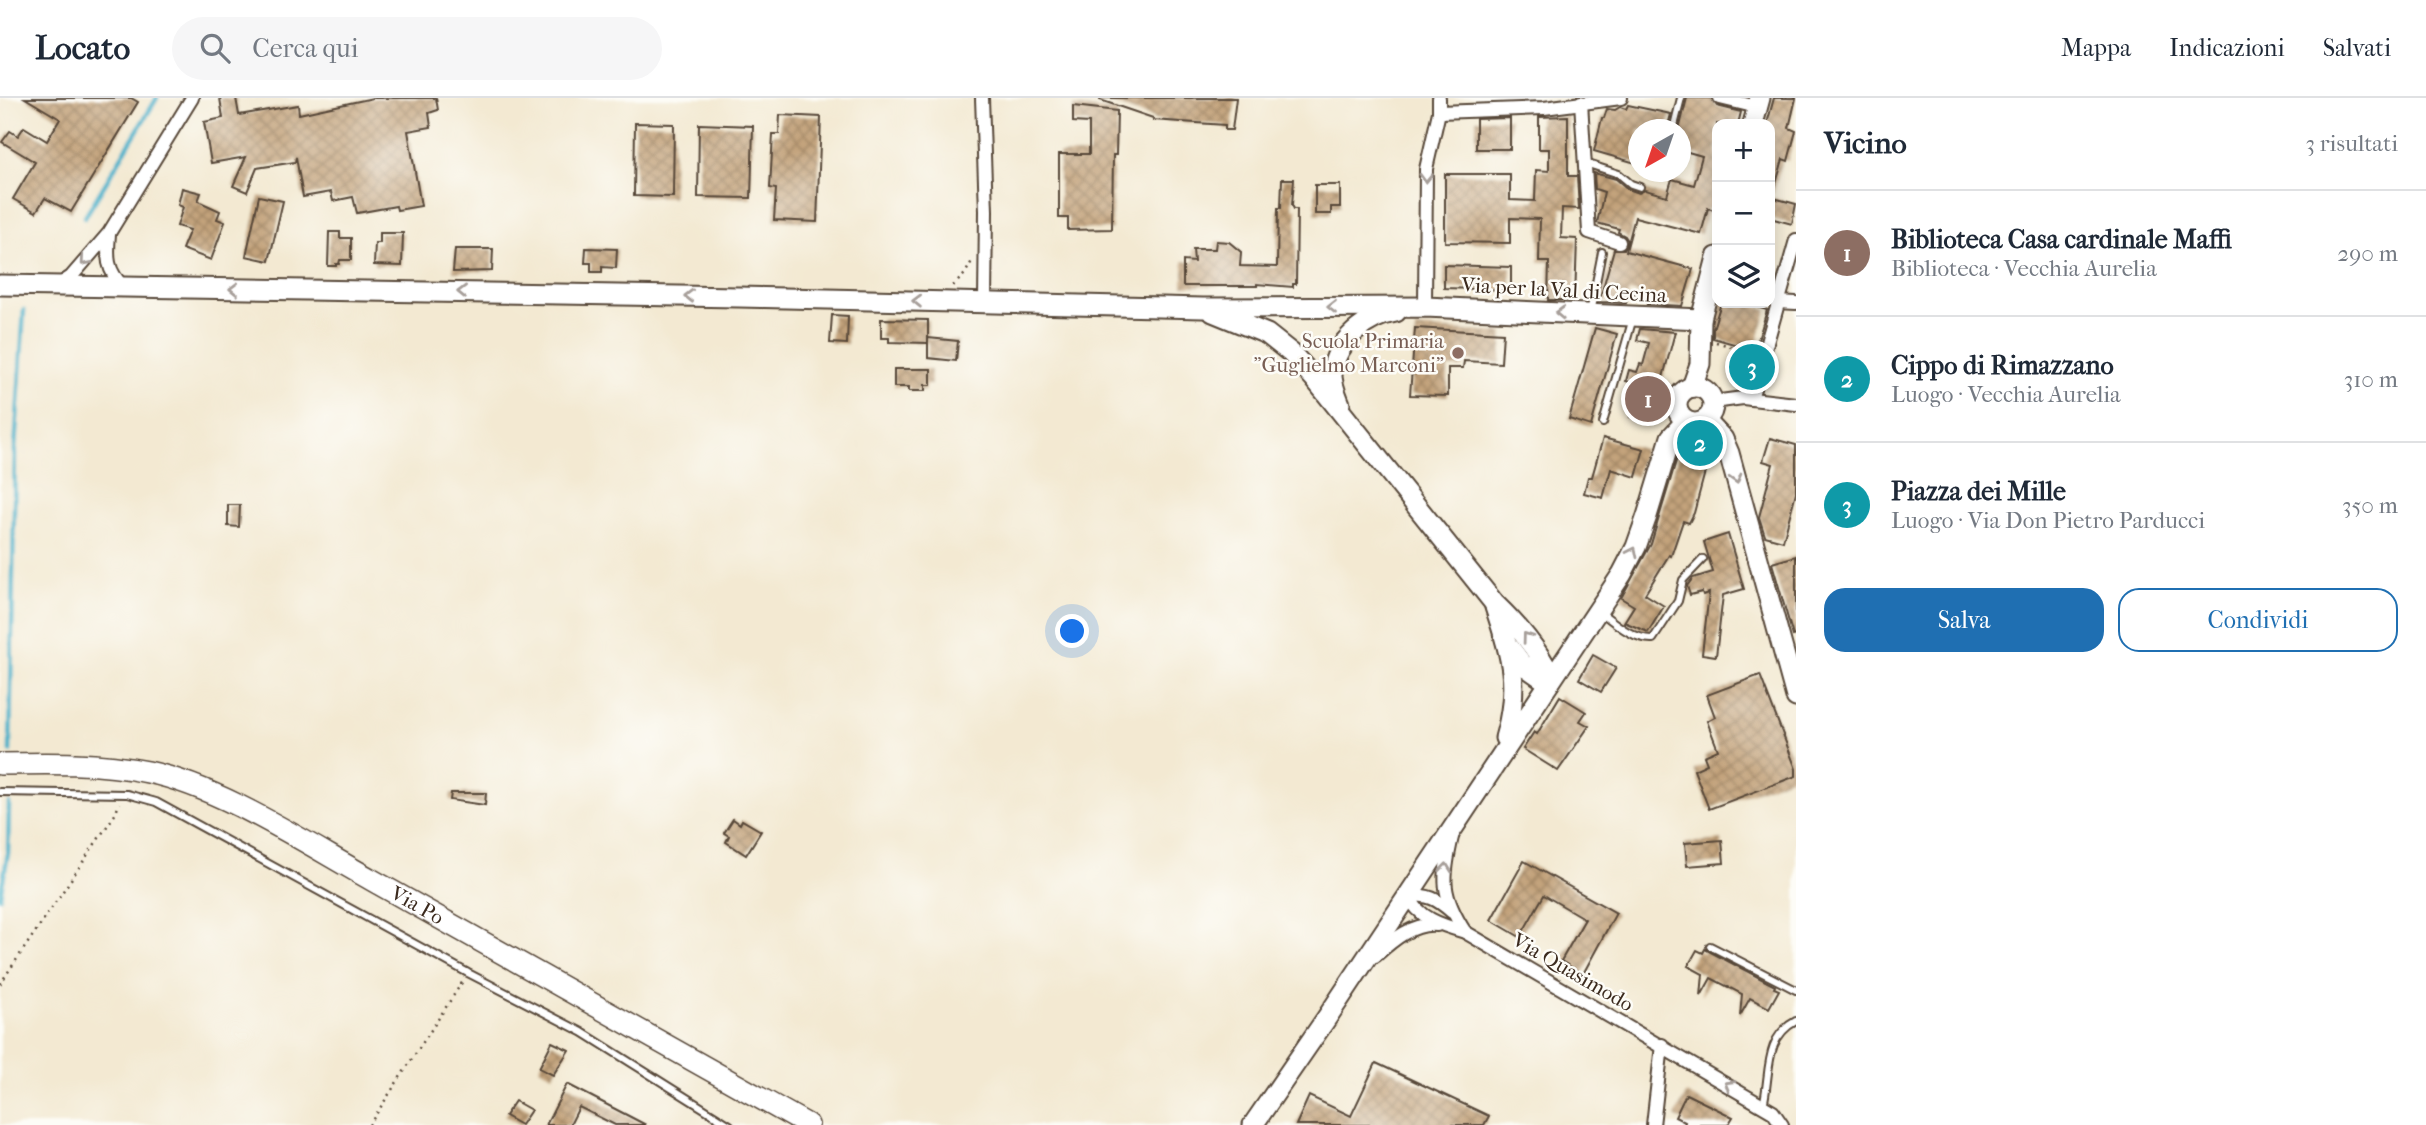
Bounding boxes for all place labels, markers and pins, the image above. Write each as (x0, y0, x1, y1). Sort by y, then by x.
place label: Scuola Primaria "Guglielmo Marconi" (1253, 329, 1444, 377)
pin: 3 (1729, 341, 1775, 393)
marker: Scuola Primaria "Guglielmo Marconi" (1450, 345, 1466, 361)
pin: 1 (1625, 373, 1671, 425)
pin: 2 (1677, 417, 1723, 469)

